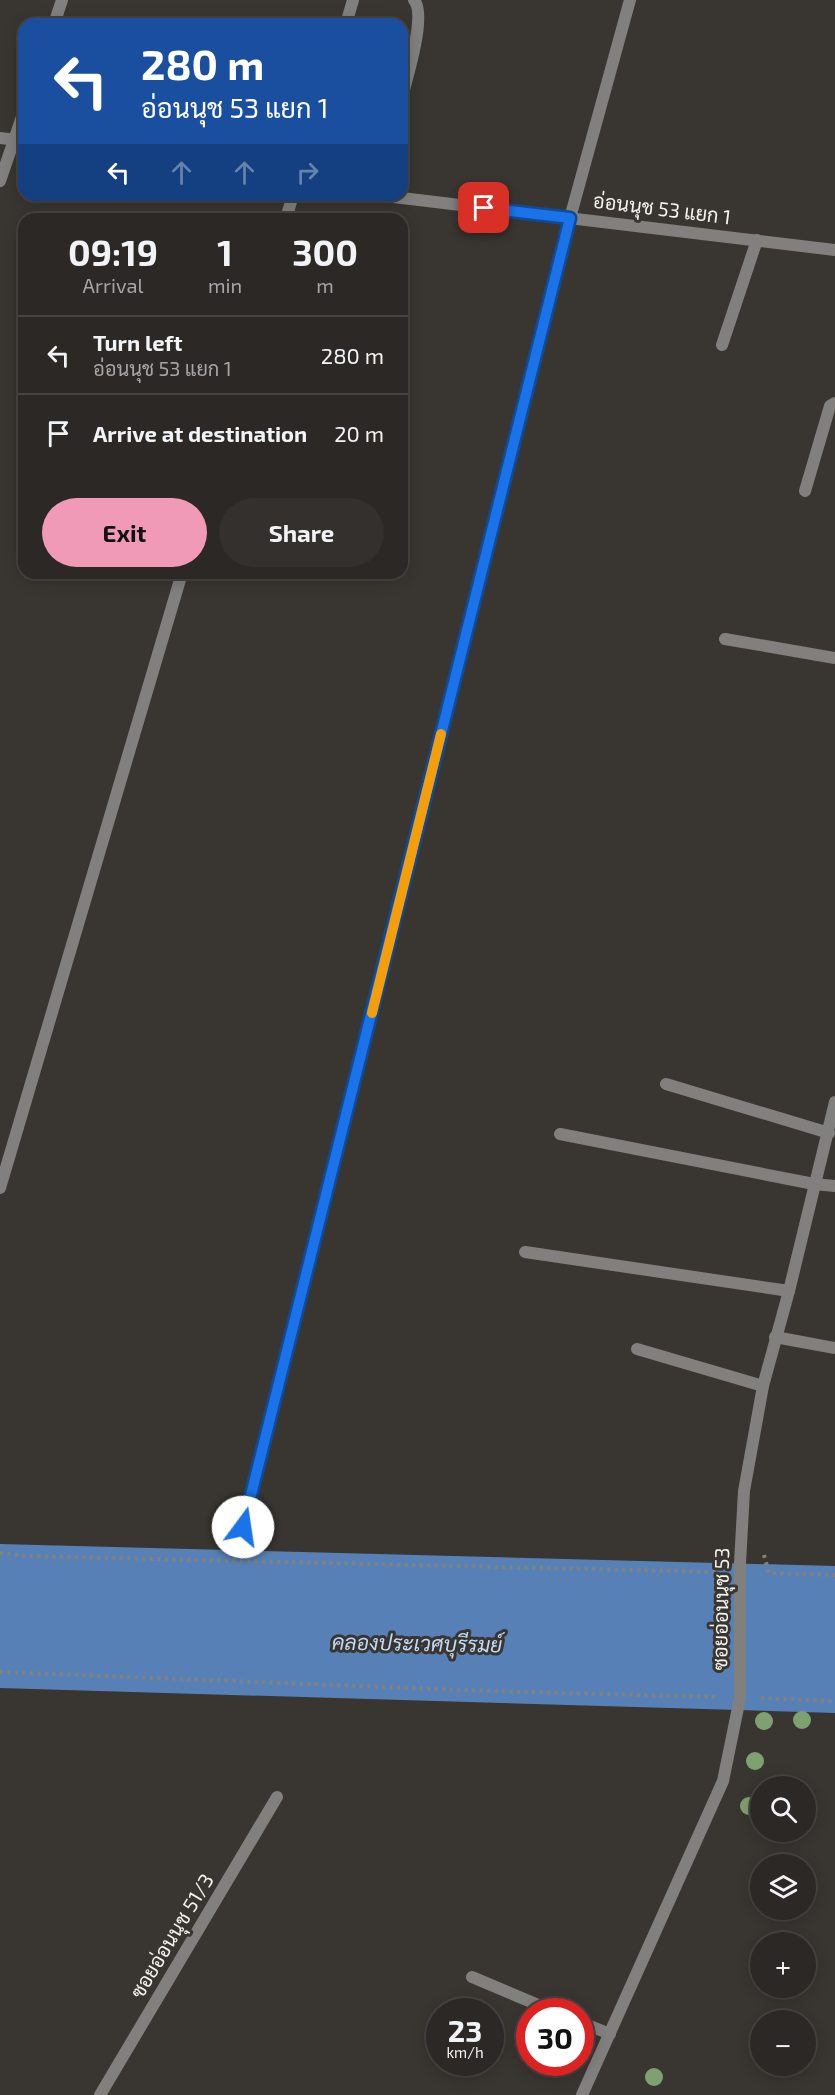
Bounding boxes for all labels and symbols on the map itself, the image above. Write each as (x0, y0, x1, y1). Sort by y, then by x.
pin (458, 182, 509, 233)
street label: อ่อนนุช 53 แยก 1 (591, 188, 732, 231)
position arrow (211, 1495, 275, 1559)
street label: ซอยอ่อนนุช 53 (707, 1547, 736, 1671)
water label: คลองประเวศบุรีรมย์ (332, 1629, 505, 1660)
street label: ซอยอ่อนนุช 51/3 (124, 1869, 220, 2004)
speed limit sign: 30 (516, 1998, 594, 2076)

